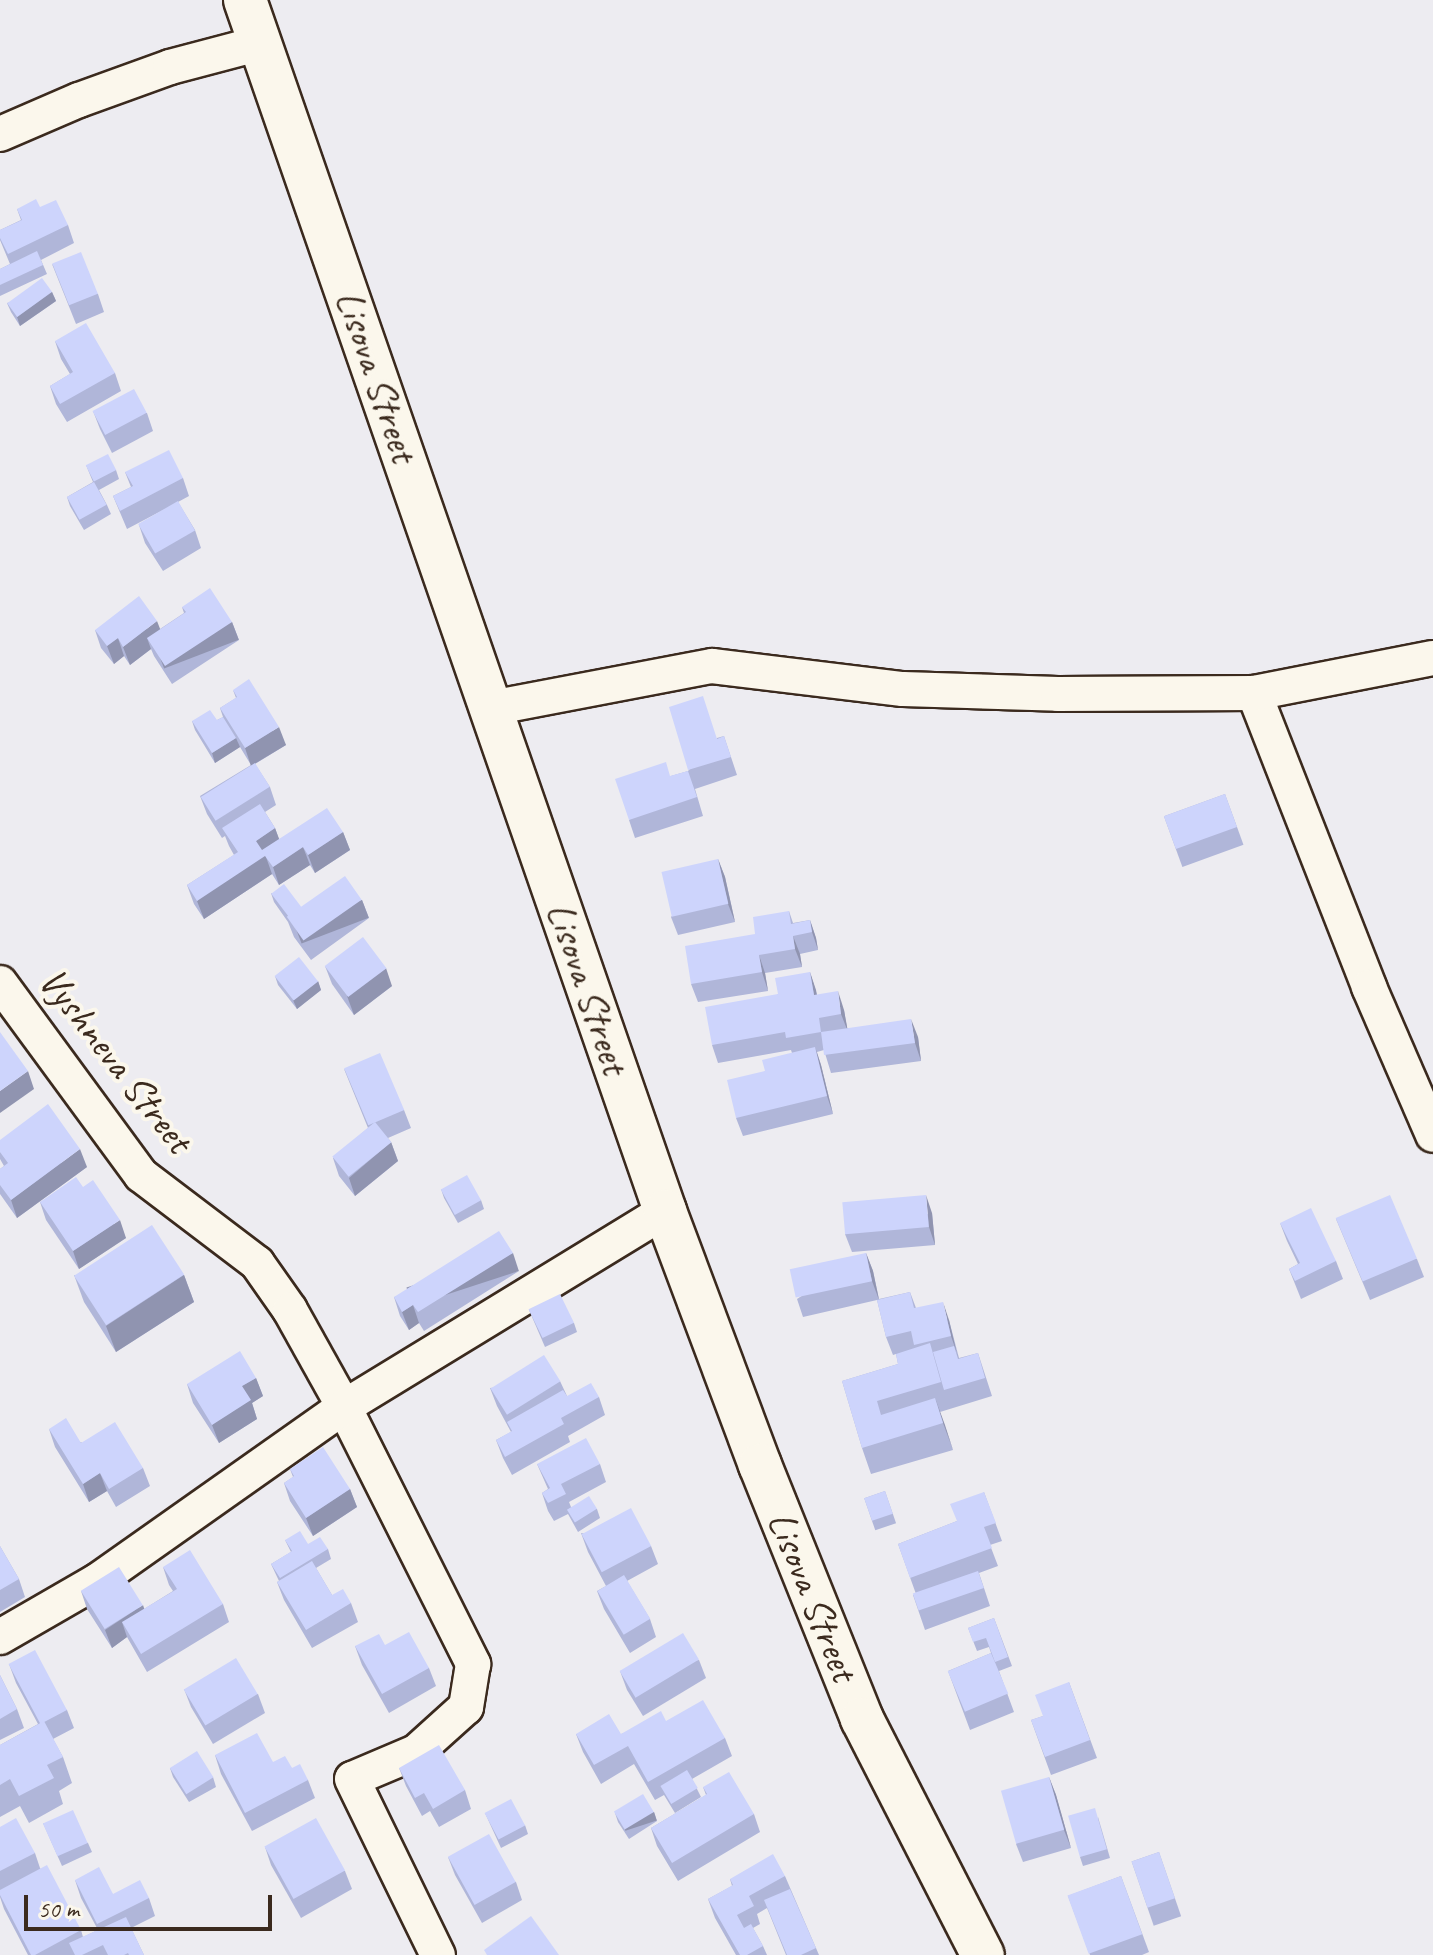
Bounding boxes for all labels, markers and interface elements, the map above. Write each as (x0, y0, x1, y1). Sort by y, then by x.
street label: Lisova Street (325, 284, 429, 468)
street label: Lisova Street (536, 896, 640, 1080)
street label: Vyshneva Street (29, 958, 203, 1162)
street label: Lisova Street (757, 1504, 869, 1688)
scale bar (28, 1879, 276, 1929)
text: 50 m (38, 1894, 79, 1924)

